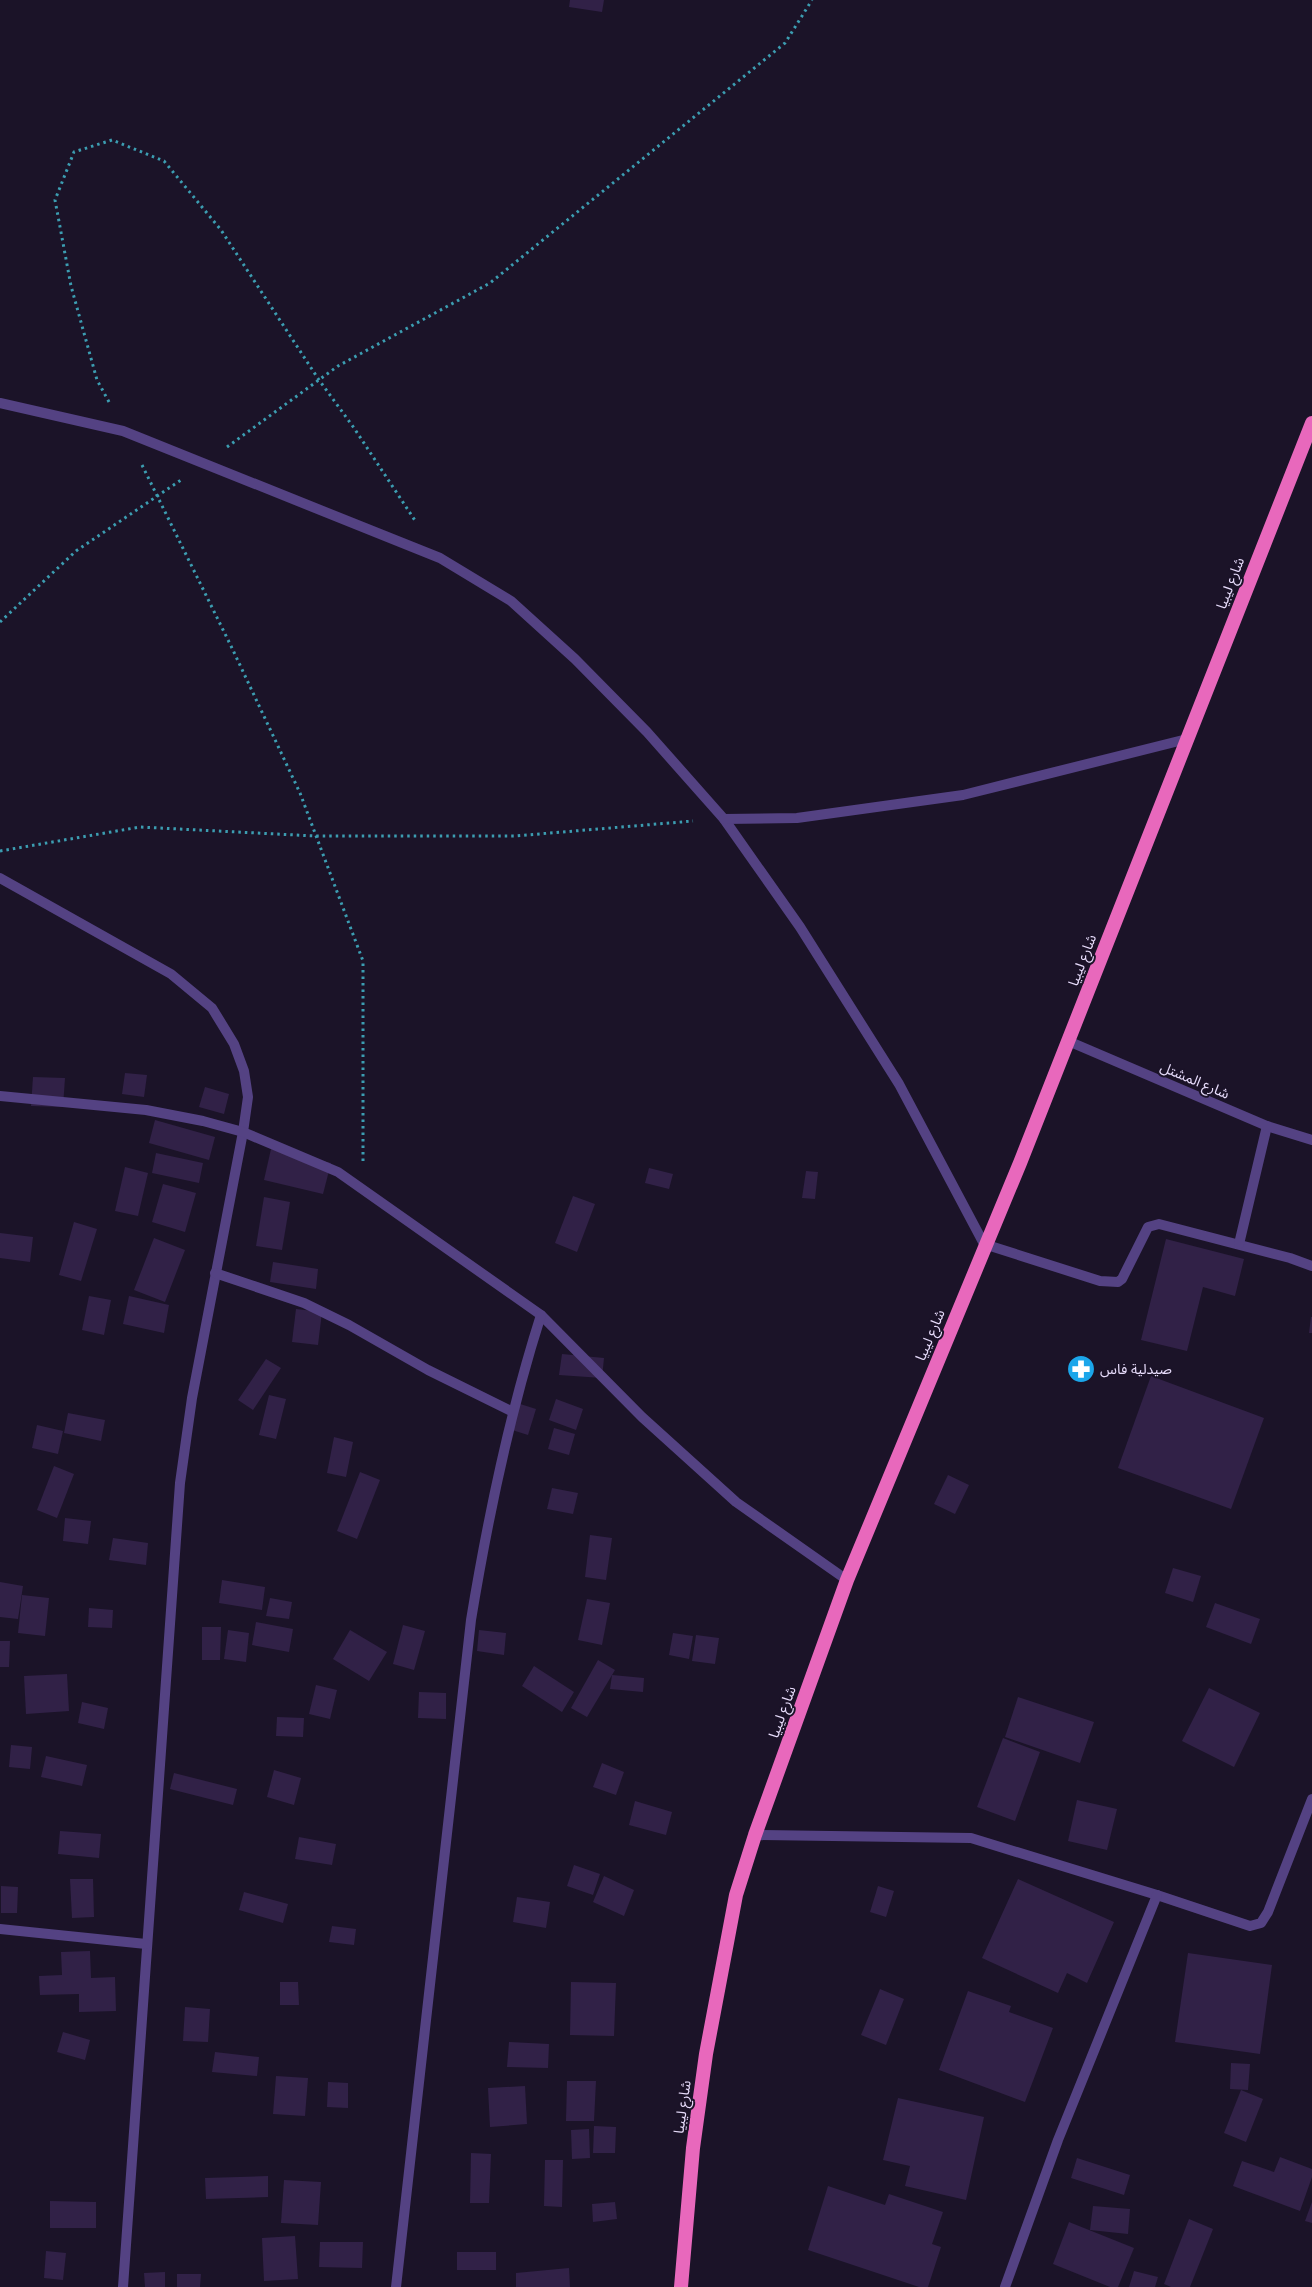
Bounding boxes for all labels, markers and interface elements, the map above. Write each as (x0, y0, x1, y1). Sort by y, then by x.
street label: شارع ليبيا (1213, 555, 1250, 612)
street label: شارع ليبيا (1065, 932, 1102, 989)
street label: شارع المشتل (1157, 1058, 1232, 1104)
street label: شارع ليبيا (912, 1307, 951, 1364)
pharmacy icon: صيدلية فاس (1066, 1354, 1096, 1384)
place label: صيدلية فاس (1100, 1361, 1172, 1378)
street label: شارع ليبيا (765, 1684, 802, 1741)
street label: شارع ليبيا (670, 2079, 697, 2135)

